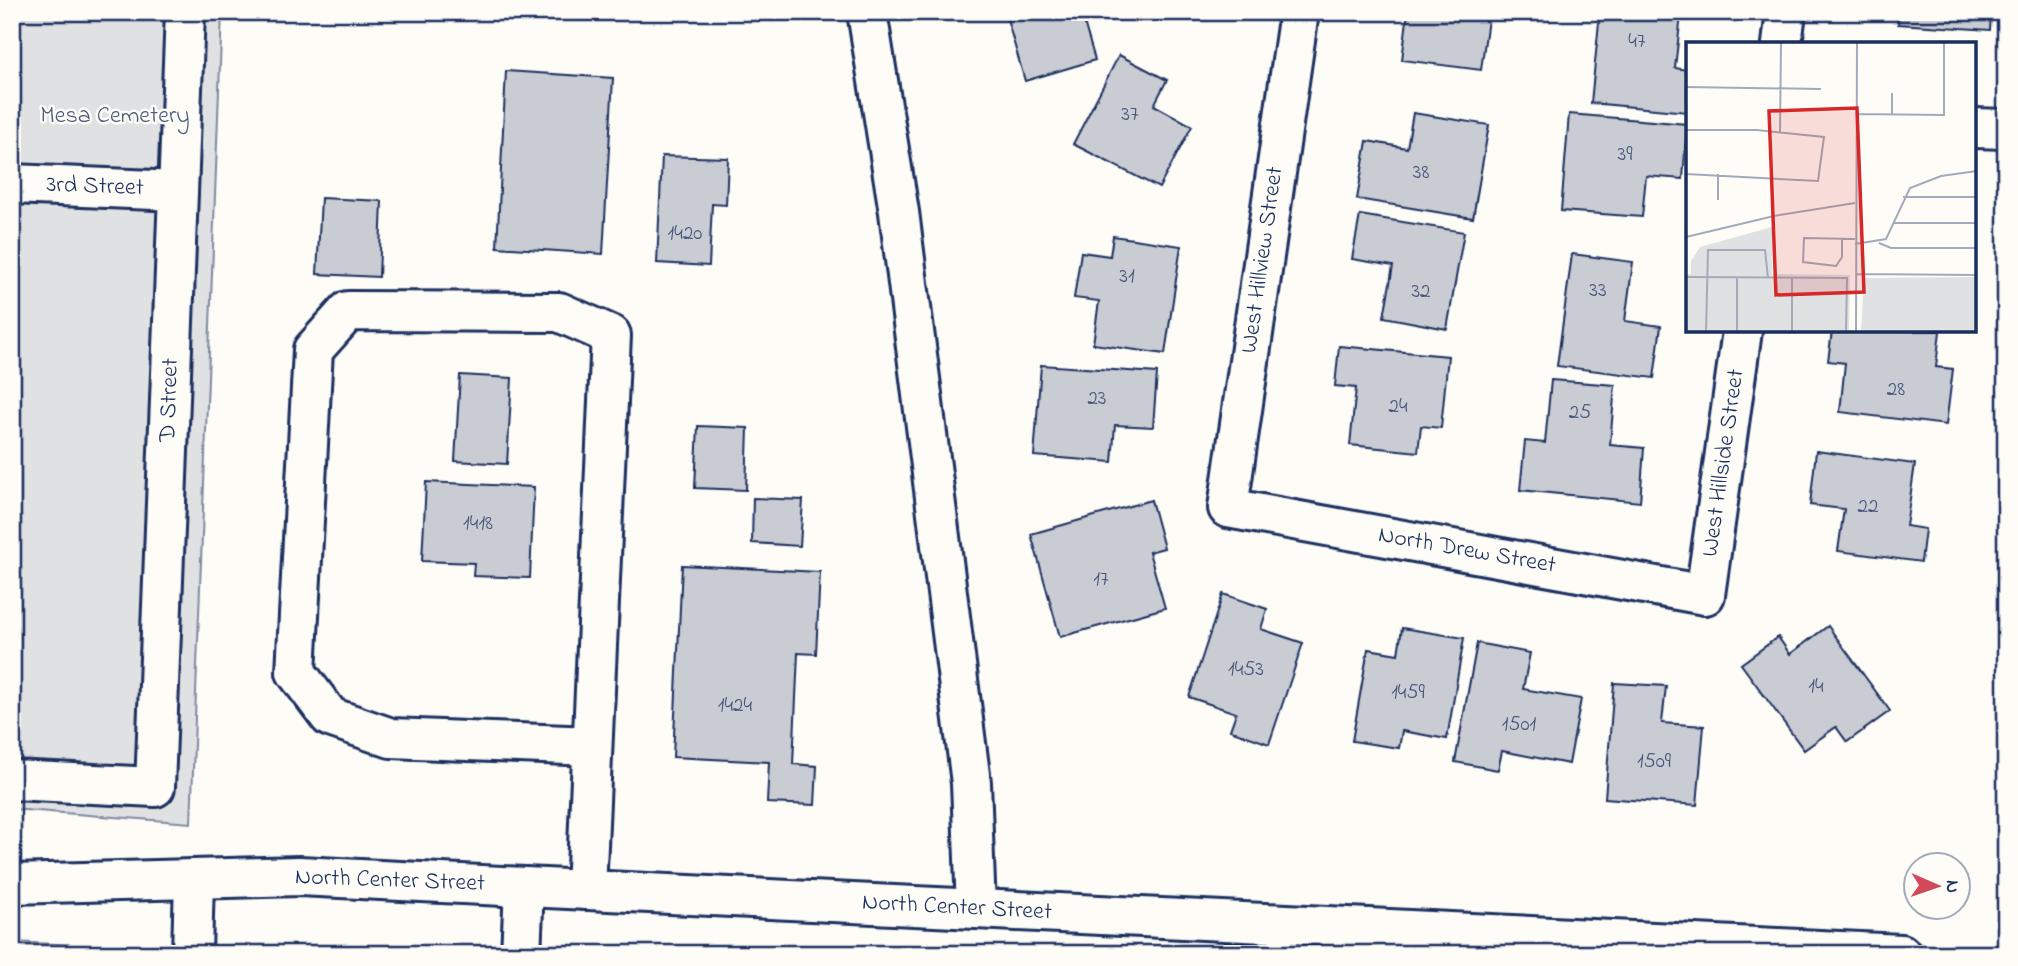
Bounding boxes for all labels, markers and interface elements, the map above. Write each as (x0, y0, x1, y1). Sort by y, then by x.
house number: 47 (1628, 27, 1646, 57)
inset map (1686, 42, 1976, 332)
park label: Mesa Cemetery (40, 99, 190, 135)
house number: 37 (1121, 100, 1139, 130)
house number: 39 (1618, 140, 1633, 170)
house number: 38 (1413, 158, 1429, 188)
street label: West Hillview Street (1233, 164, 1293, 356)
street label: 3rd Street (46, 168, 144, 206)
house number: 1420 (668, 219, 702, 249)
house number: 31 (1119, 262, 1135, 292)
house number: 33 (1589, 276, 1607, 306)
house number: 32 (1411, 277, 1431, 307)
street label: D Street (151, 357, 189, 444)
street label: West Hillside Street (1694, 367, 1754, 559)
house number: 28 (1887, 375, 1905, 405)
house number: 23 (1087, 384, 1107, 414)
house number: 24 (1388, 392, 1408, 422)
house number: 25 (1569, 398, 1591, 428)
house number: 22 (1858, 492, 1878, 522)
house number: 1418 (463, 509, 493, 539)
street label: North Drew Street (1376, 518, 1558, 584)
house number: 17 (1093, 565, 1109, 595)
house number: 1453 (1228, 655, 1264, 685)
house number: 14 (1808, 672, 1824, 702)
house number: 1459 (1391, 678, 1426, 708)
house number: 1424 (718, 691, 753, 721)
house number: 1501 (1502, 710, 1537, 740)
house number: 1509 (1637, 747, 1672, 777)
north arrow (1902, 850, 1972, 920)
street label: North Center Street (294, 860, 486, 902)
text: N (1938, 880, 1965, 894)
street label: North Center Street (861, 886, 1053, 930)

